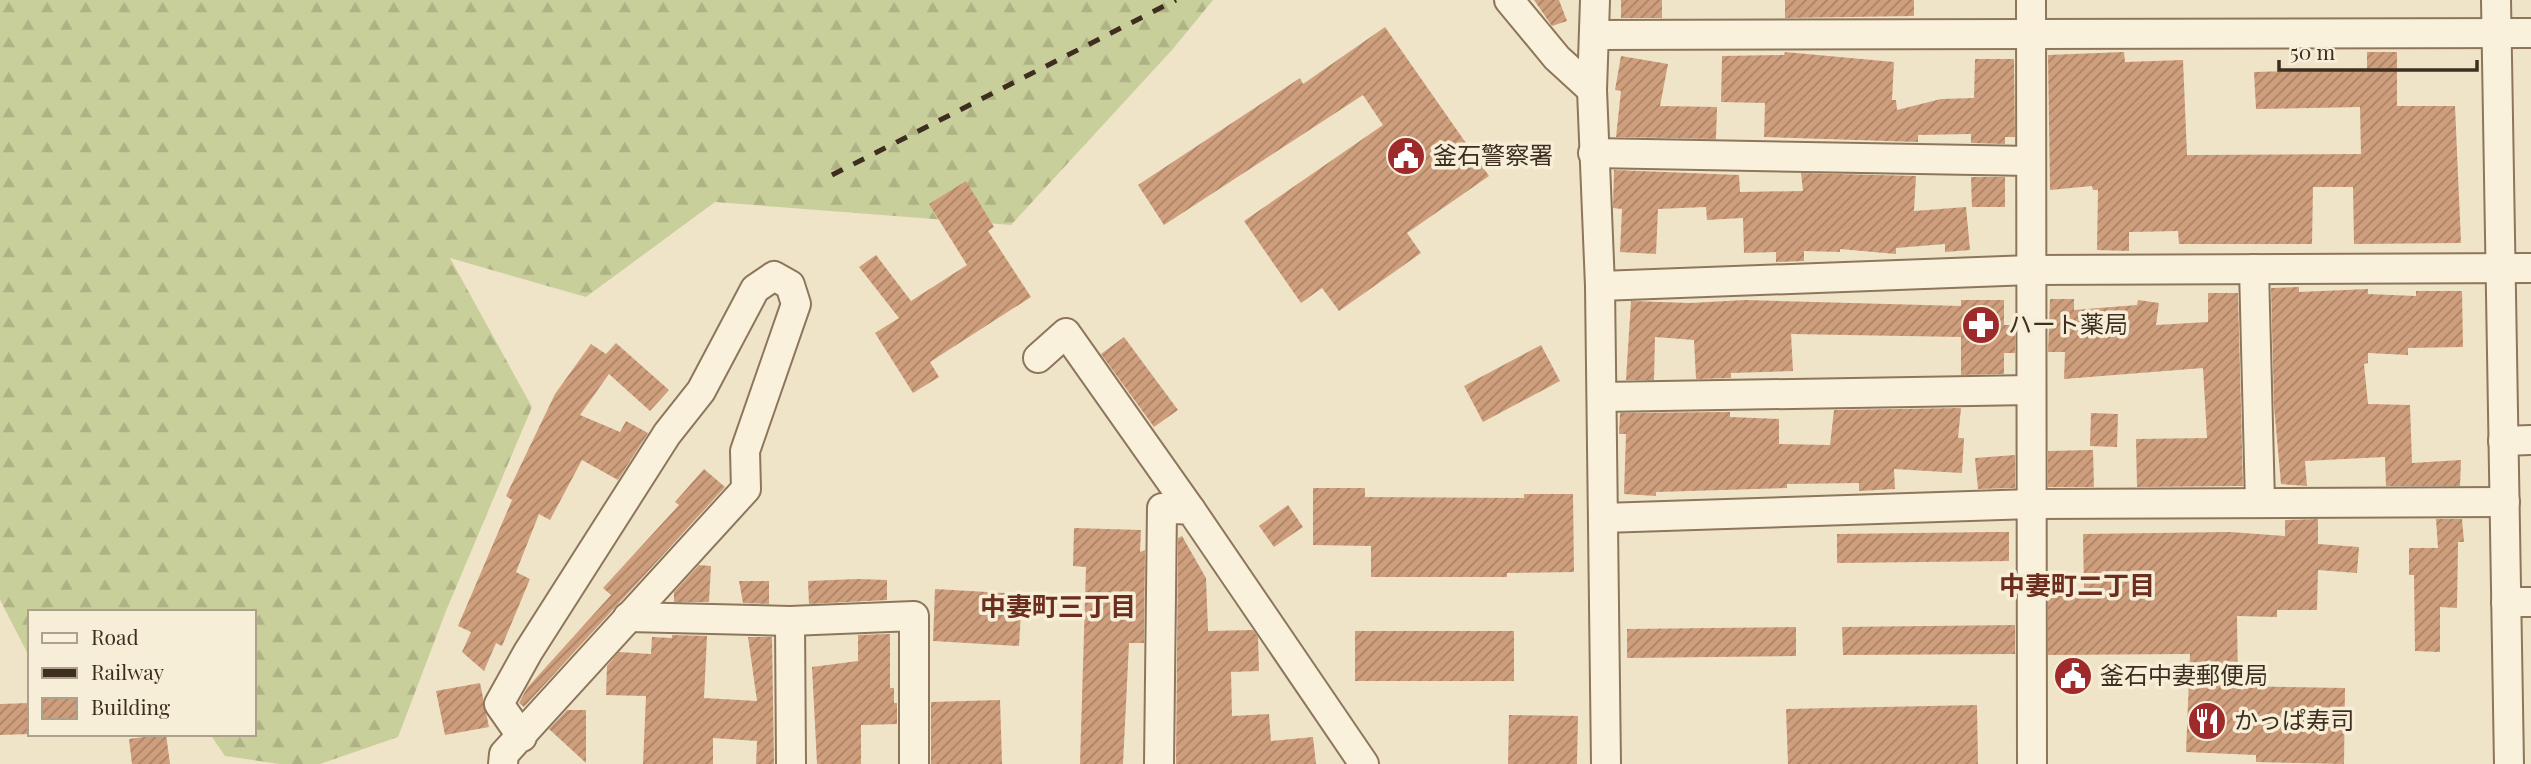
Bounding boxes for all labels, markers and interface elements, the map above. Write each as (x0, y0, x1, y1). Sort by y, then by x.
scale bar (2279, 28, 2477, 72)
text: 50 m (2290, 37, 2336, 65)
public building icon: 釜石警察署 (1385, 135, 1427, 177)
place label: 釜石警察署 (1433, 138, 1553, 170)
pharmacy icon: ハート薬局 (1960, 304, 2002, 346)
place label: ハート薬局 (2008, 307, 2128, 339)
district label: 中妻町二丁目 (1999, 567, 2155, 602)
district label: 中妻町三丁目 (980, 588, 1136, 623)
legend (28, 610, 256, 736)
text: Road (91, 622, 139, 650)
public building icon: 釜石中妻郵便局 (2052, 655, 2094, 697)
text: Railway (91, 657, 165, 685)
place label: 釜石中妻郵便局 (2100, 658, 2268, 690)
text: Building (91, 692, 170, 720)
restaurant icon: かっぱ寿司 (2186, 700, 2228, 742)
place label: かっぱ寿司 (2234, 703, 2354, 735)

